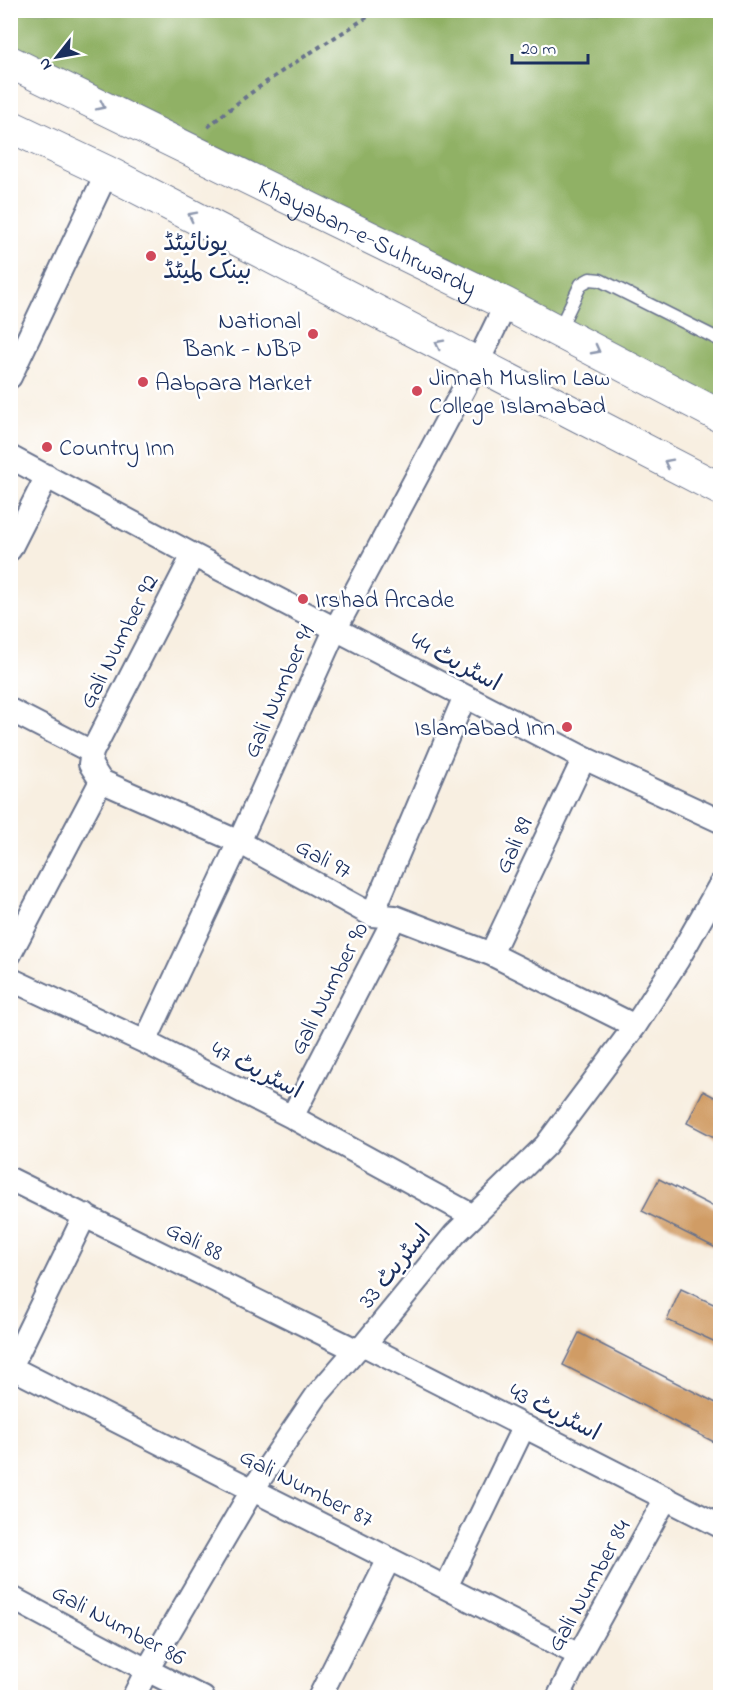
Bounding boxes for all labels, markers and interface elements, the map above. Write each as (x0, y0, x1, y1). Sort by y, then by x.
north arrow (27, 27, 87, 87)
scale bar (512, 27, 588, 65)
text: 20 m (521, 37, 556, 63)
text: N (33, 53, 59, 75)
one-way arrow (94, 98, 105, 110)
street label: Khayaban-e-Suhrwardy (251, 171, 482, 308)
one-way arrow (187, 212, 198, 223)
place label: یونائیٹڈ بینک لمیٹڈ (163, 227, 251, 290)
marker: یونائیٹڈ بینک لمیٹڈ (144, 249, 158, 263)
place label: National Bank - NBP (183, 305, 302, 368)
marker: National Bank - NBP (306, 327, 320, 341)
one-way arrow (434, 340, 445, 352)
one-way arrow (590, 343, 600, 354)
place label: Jinnah Muslim Law College Islamabad (429, 362, 610, 425)
place label: Aabpara Market (155, 367, 312, 402)
marker: Aabpara Market (136, 375, 150, 389)
marker: Jinnah Muslim Law College Islamabad (410, 384, 424, 398)
place label: Country Inn (59, 432, 174, 468)
marker: Country Inn (40, 440, 54, 454)
one-way arrow (664, 458, 675, 470)
street label: Gali Number 92 (71, 569, 169, 716)
place label: Irshad Arcade (315, 584, 454, 619)
marker: Irshad Arcade (296, 592, 310, 606)
street label: Gali Number 91 (235, 619, 325, 764)
street label: اسٹریٹ 44 (403, 625, 507, 702)
place label: Islamabad Inn (414, 712, 555, 747)
marker: Islamabad Inn (560, 720, 574, 734)
street label: Gali 89 (487, 811, 544, 880)
street label: Gali 97 (288, 830, 357, 890)
street label: Gali Number 90 (282, 916, 379, 1062)
street label: اسٹریٹ 47 (204, 1033, 308, 1109)
street label: Gali 88 (159, 1213, 229, 1272)
street label: اسٹریٹ 33 (351, 1218, 441, 1317)
street label: اسٹریٹ 43 (502, 1375, 606, 1451)
street label: Gali Number 87 (233, 1440, 379, 1538)
street label: Gali Number 84 (539, 1514, 641, 1659)
street label: Gali Number 86 (45, 1576, 191, 1676)

